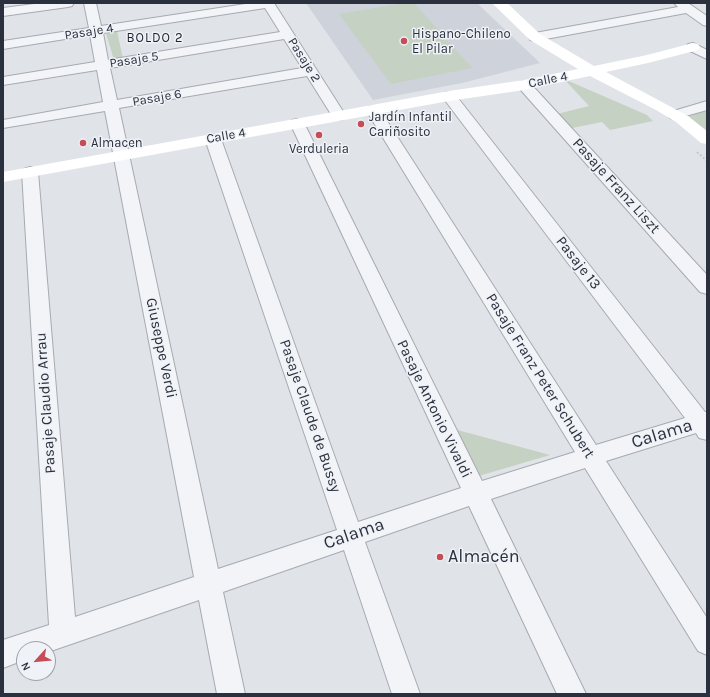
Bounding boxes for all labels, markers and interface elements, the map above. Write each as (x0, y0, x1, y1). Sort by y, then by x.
street label: Pasaje 4 (63, 20, 115, 44)
place label: Hispano-Chileno El Pilar (412, 26, 511, 57)
district label: BOLDO 2 (126, 30, 184, 46)
street label: Pasaje 2 (284, 35, 324, 85)
marker: Hispano-Chileno El Pilar (399, 36, 409, 46)
street label: Pasaje 5 (108, 48, 160, 72)
street label: Calle 4 (527, 69, 569, 91)
street label: Pasaje 6 (131, 86, 183, 110)
place label: Jardín Infantil Cariñosito (369, 109, 452, 140)
marker: Jardín Infantil Cariñosito (356, 119, 366, 129)
street label: Calle 4 (205, 125, 247, 147)
marker: Verduleria (314, 130, 324, 140)
place label: Almacen (91, 135, 143, 151)
street label: Pasaje Franz Liszt (568, 135, 664, 237)
marker: Almacen (78, 138, 88, 148)
place label: Verduleria (289, 141, 349, 157)
street label: Pasaje 13 (552, 233, 604, 293)
street label: Pasaje Franz Peter Schubert (482, 290, 598, 462)
street label: Giuseppe Verdi (142, 296, 180, 400)
street label: Pasaje Claudio Arrau (32, 332, 60, 474)
street label: Pasaje Claude de Bussy (275, 337, 345, 495)
street label: Pasaje Antonio Vivaldi (393, 337, 475, 481)
street label: Calama (629, 415, 695, 453)
street label: Calama (321, 514, 387, 554)
place label: Almacén (448, 546, 520, 568)
marker: Almacén (435, 552, 445, 562)
north arrow (16, 641, 56, 681)
text: N (18, 660, 33, 673)

